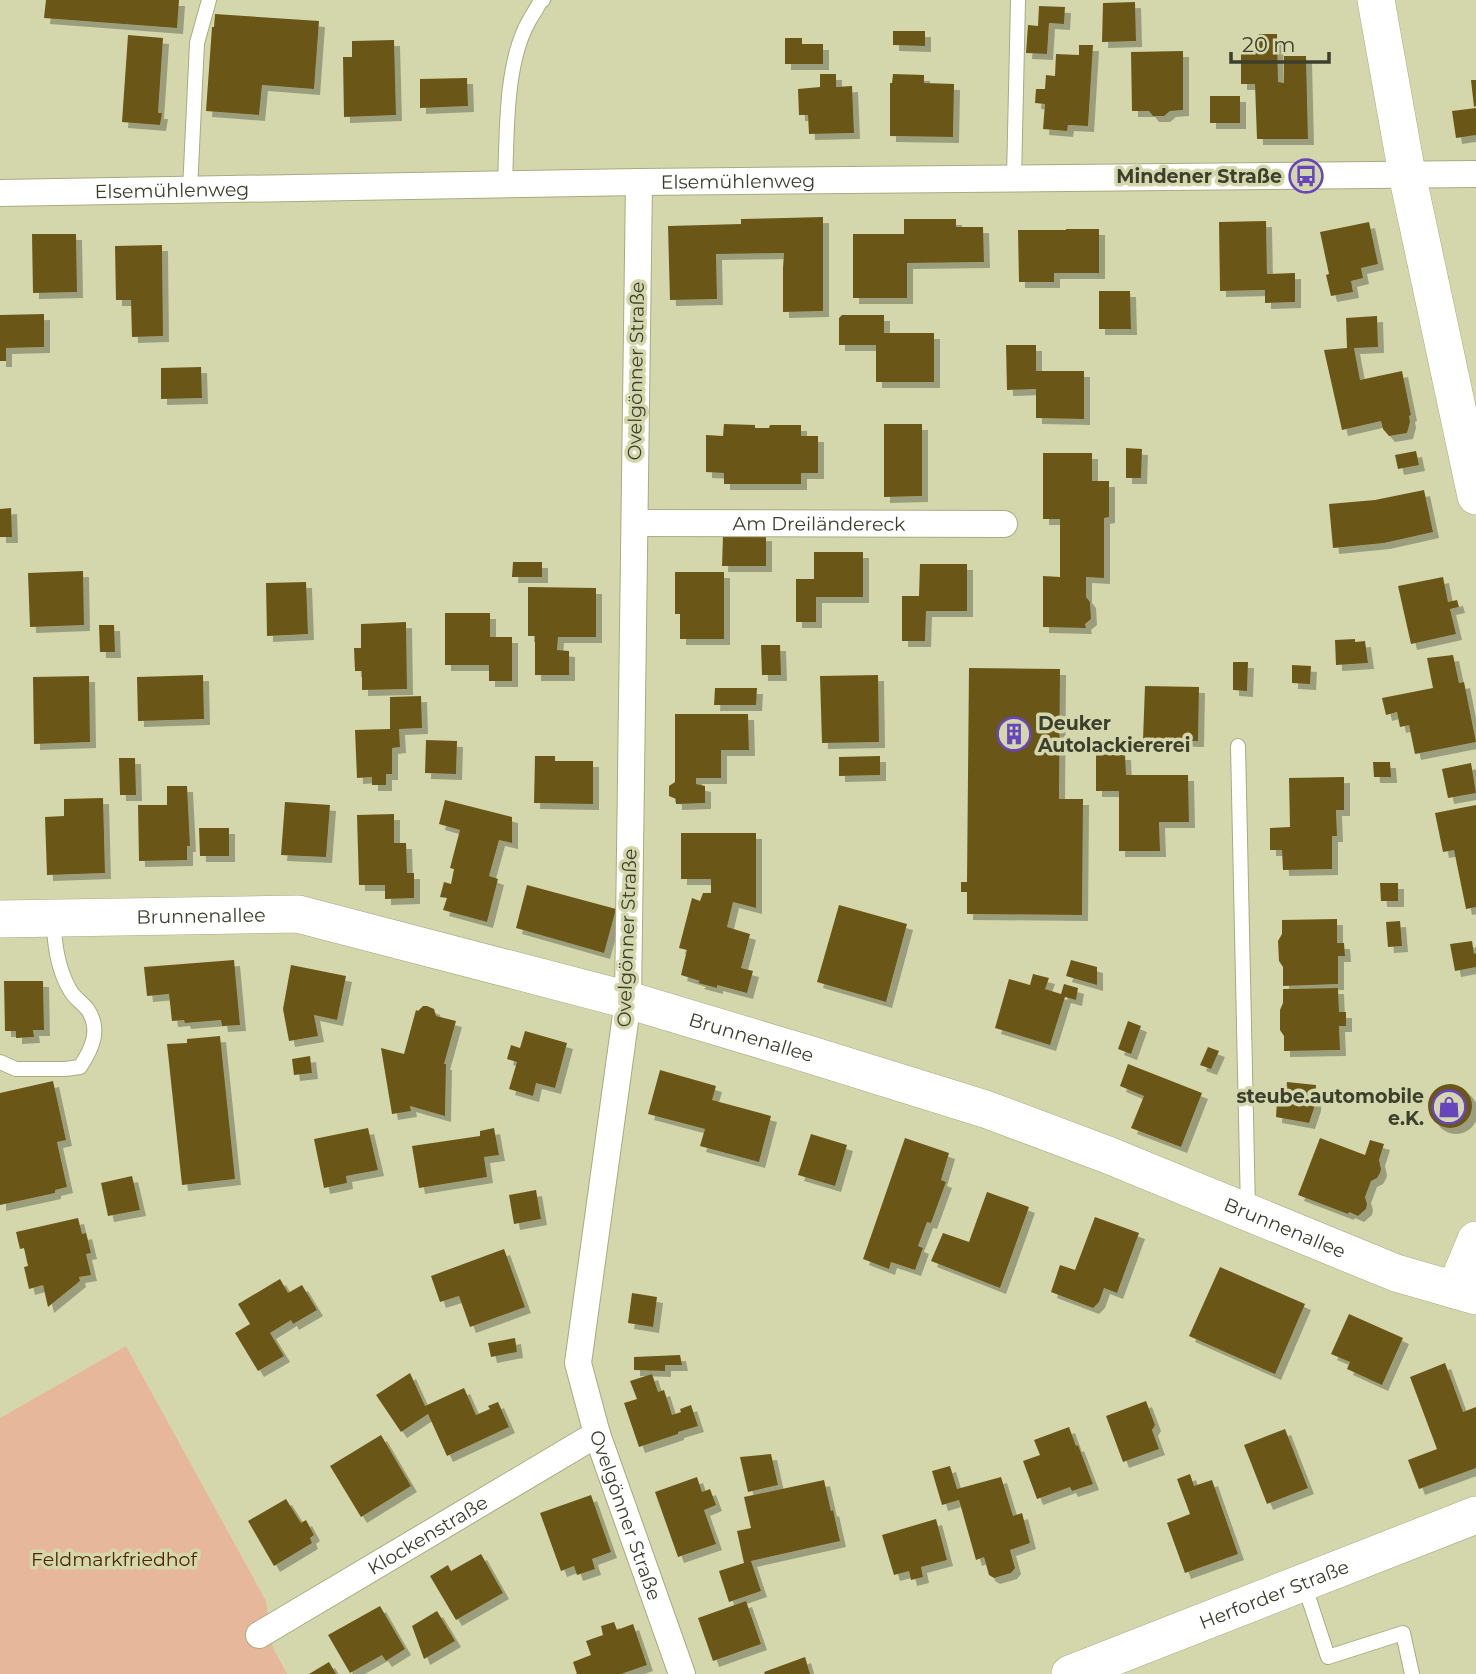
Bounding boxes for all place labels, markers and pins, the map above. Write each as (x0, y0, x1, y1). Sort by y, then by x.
bus stop icon: Mindener Straße (1287, 157, 1325, 195)
place label: Mindener Straße (1116, 165, 1282, 188)
place label: Deuker Autolackiererei (1037, 712, 1190, 757)
building icon: Deuker Autolackiererei (995, 715, 1033, 753)
place label: steube.automobile e.K. (1237, 1085, 1424, 1130)
shop icon: steube.automobile e.K. (1430, 1088, 1468, 1126)

